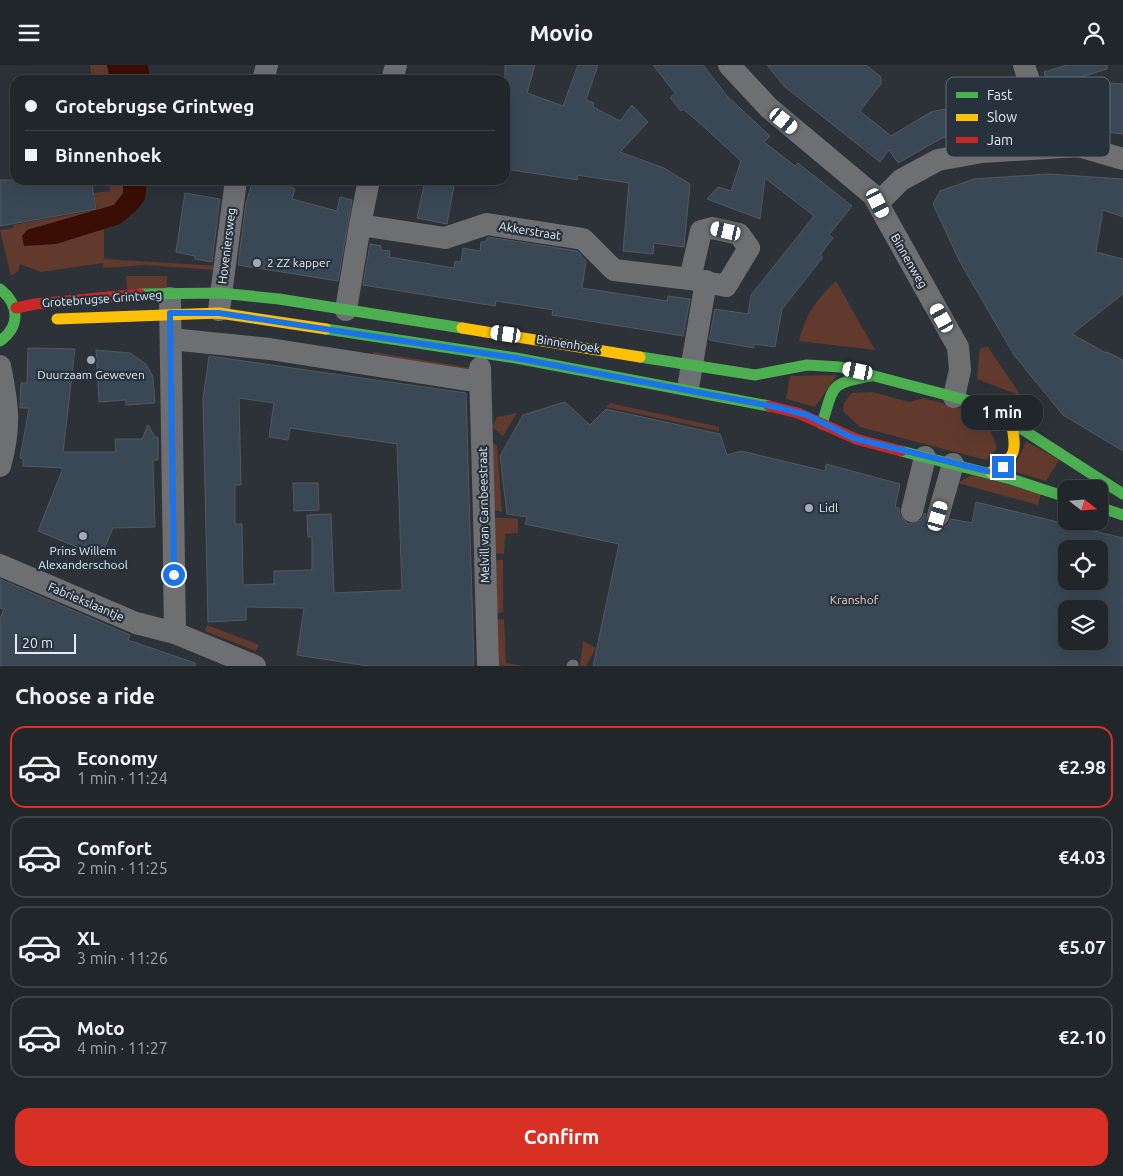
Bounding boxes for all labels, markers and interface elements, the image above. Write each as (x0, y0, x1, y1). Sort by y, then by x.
icon: menu (15, 19, 43, 47)
icon: person (1080, 19, 1108, 47)
text: Movio (530, 20, 593, 45)
legend (946, 77, 1110, 157)
text: Fast (987, 87, 1013, 103)
text: Grotebrugse Grintweg (55, 95, 255, 117)
car (767, 106, 800, 136)
text: Slow (987, 109, 1017, 125)
text: Jam (987, 132, 1013, 148)
text: Binnenhoek (55, 144, 161, 166)
car (864, 186, 891, 220)
street label: Hoveniersweg (215, 207, 238, 285)
street label: Akkerstraat (498, 219, 562, 242)
car (709, 220, 742, 242)
street label: Binnenweg (889, 231, 930, 290)
place label: 2 ZZ kapper (267, 256, 331, 269)
marker: 2 ZZ kapper (251, 257, 263, 269)
street label: Grotebrugse Grintweg (41, 288, 163, 309)
car (928, 301, 955, 335)
car (490, 324, 521, 344)
street label: Binnenhoek (535, 332, 601, 355)
marker: Duurzaam Geweven (85, 354, 97, 366)
car (841, 361, 874, 381)
place label: Duurzaam Geweven (37, 368, 145, 381)
callout: 1 min (962, 395, 1044, 429)
text: 1 min (982, 403, 1022, 421)
street label: Melvill van Carnbeestraat (476, 446, 491, 583)
route end (992, 456, 1014, 478)
north arrow (1058, 480, 1108, 530)
map controls (1058, 480, 1108, 650)
car (926, 500, 949, 532)
place label: Lidl (819, 501, 838, 514)
marker: Lidl (803, 502, 815, 514)
marker: Prins Willem Alexanderschool (77, 530, 89, 542)
button: locate (1058, 540, 1108, 590)
place label: Prins Willem Alexanderschool (38, 544, 128, 571)
route start (163, 564, 185, 586)
street label: Fabriekslaantje (46, 580, 126, 623)
park label: Kranshof (830, 593, 879, 606)
button: layers (1058, 600, 1108, 650)
scale bar (15, 631, 76, 654)
text: 20 m (22, 635, 53, 651)
text: Choose a ride (15, 683, 155, 708)
icon: car (17, 745, 62, 790)
text: Economy (77, 747, 158, 769)
text: €2.98 (1058, 756, 1106, 778)
text: 1 min · 11:24 (77, 769, 168, 787)
icon: car (17, 835, 62, 880)
text: Comfort (77, 837, 152, 859)
text: €4.03 (1058, 846, 1106, 868)
text: 2 min · 11:25 (77, 859, 168, 877)
icon: car (17, 925, 62, 970)
text: XL (77, 927, 100, 949)
text: €5.07 (1058, 936, 1106, 958)
text: 3 min · 11:26 (77, 949, 168, 967)
icon: car (17, 1015, 62, 1060)
text: Moto (77, 1017, 125, 1039)
text: €2.10 (1058, 1026, 1106, 1048)
text: 4 min · 11:27 (77, 1039, 168, 1057)
button: Confirm (15, 1108, 1108, 1166)

